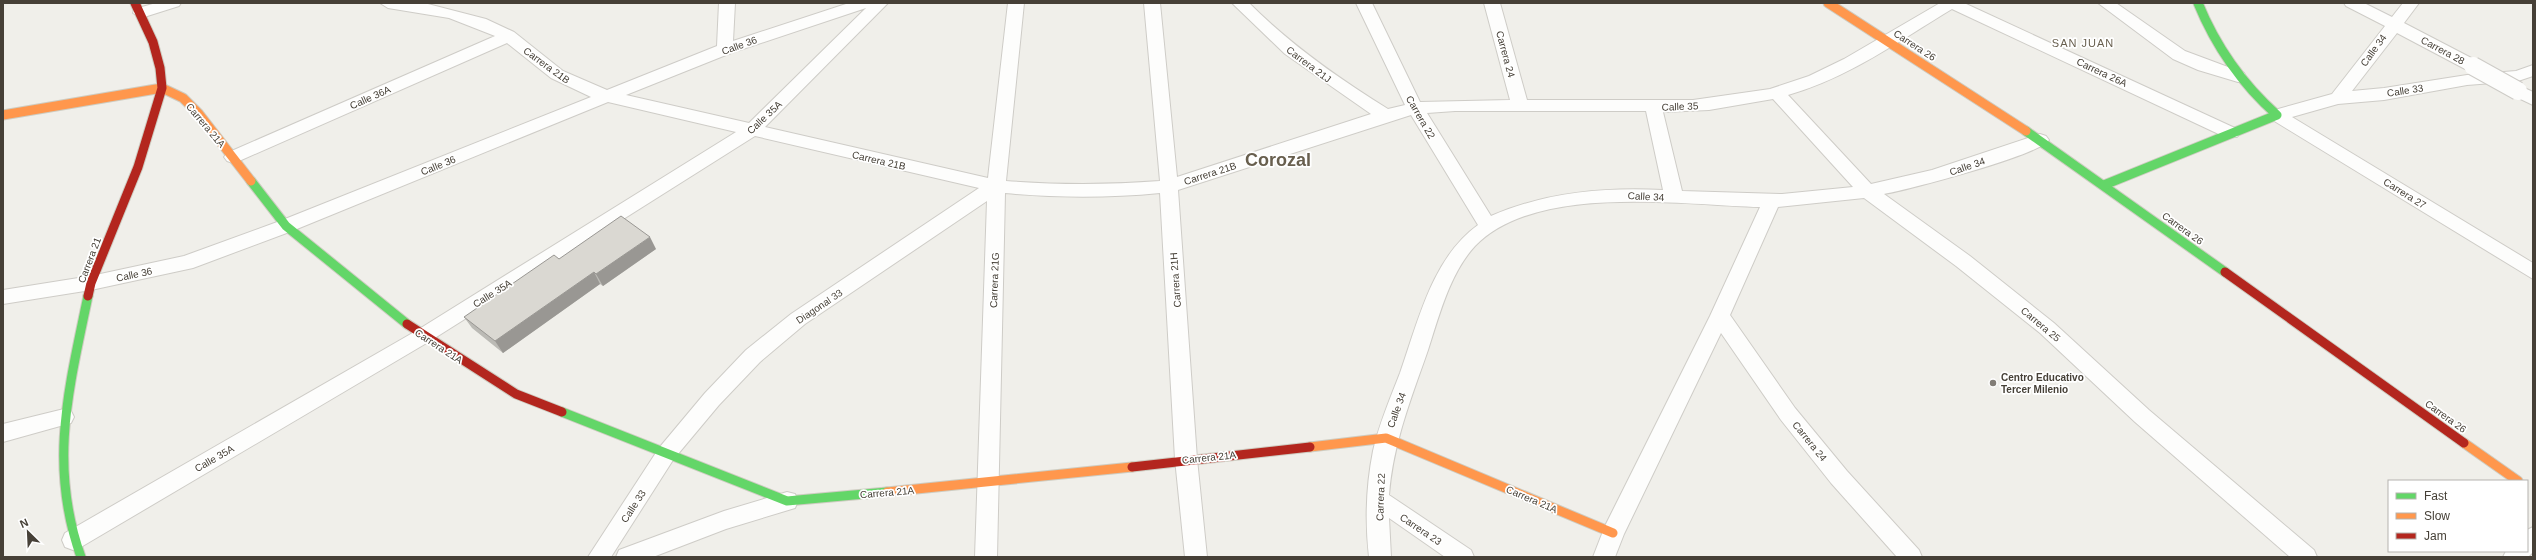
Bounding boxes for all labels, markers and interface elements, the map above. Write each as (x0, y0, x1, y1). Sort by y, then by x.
street label: Carrera 26 (1892, 28, 1938, 63)
street label: Carrera 24 (1494, 30, 1517, 79)
street label: Calle 34 (2358, 32, 2389, 68)
street label: Calle 36 (720, 34, 759, 57)
street label: Carrera 28 (2419, 34, 2467, 67)
district label: SAN JUAN (2052, 37, 2114, 49)
street label: Carrera 21J (1284, 44, 1333, 85)
street label: Carrera 21B (521, 45, 572, 86)
street label: Carrera 26A (2075, 56, 2129, 89)
street label: Calle 33 (2386, 82, 2424, 99)
street label: Calle 36A (348, 83, 393, 111)
street label: Carrera 22 (1404, 94, 1437, 141)
street label: Calle 35A (745, 98, 784, 136)
street label: Calle 35 (1661, 100, 1699, 113)
street label: Carrera 21A (184, 101, 228, 150)
street label: Carrera 21B (851, 149, 907, 172)
district label: Corozal (1245, 150, 1311, 170)
street label: Calle 36 (419, 153, 458, 177)
street label: Calle 34 (1948, 155, 1987, 178)
street label: Carrera 21B (1183, 160, 1238, 187)
street label: Carrera 27 (2382, 176, 2428, 211)
street label: Calle 34 (1627, 190, 1665, 203)
street label: Carrera 26 (2160, 210, 2206, 247)
street label: Carrera 21 (76, 235, 103, 284)
street label: Carrera 21G (988, 252, 1001, 308)
street label: Carrera 21H (1168, 252, 1183, 308)
street label: Calle 36 (115, 265, 154, 284)
street label: Calle 35A (471, 277, 514, 310)
street label: Diagonal 33 (794, 287, 845, 326)
street label: Carrera 25 (2019, 305, 2063, 344)
street label: Carrera 21A (413, 327, 465, 366)
place label: Centro Educativo Tercer Milenio (2001, 372, 2084, 395)
marker: Centro Educativo Tercer Milenio (1988, 378, 1998, 388)
street label: Calle 34 (1385, 391, 1408, 429)
street label: Carrera 26 (2423, 398, 2469, 435)
street label: Carrera 24 (1790, 419, 1829, 464)
street label: Calle 35A (193, 443, 236, 474)
street label: Carrera 21A (1181, 449, 1237, 466)
street label: Carrera 22 (1374, 473, 1387, 521)
legend (2388, 480, 2528, 552)
street label: Carrera 21A (1505, 484, 1559, 515)
street label: Carrera 21A (859, 485, 915, 500)
street label: Calle 33 (619, 488, 648, 525)
text: Fast (2424, 489, 2448, 503)
text: Slow (2424, 509, 2450, 523)
street label: Carrera 23 (1398, 511, 1444, 548)
north arrow (8, 512, 48, 552)
text: N (18, 516, 30, 530)
text: Jam (2424, 529, 2447, 543)

